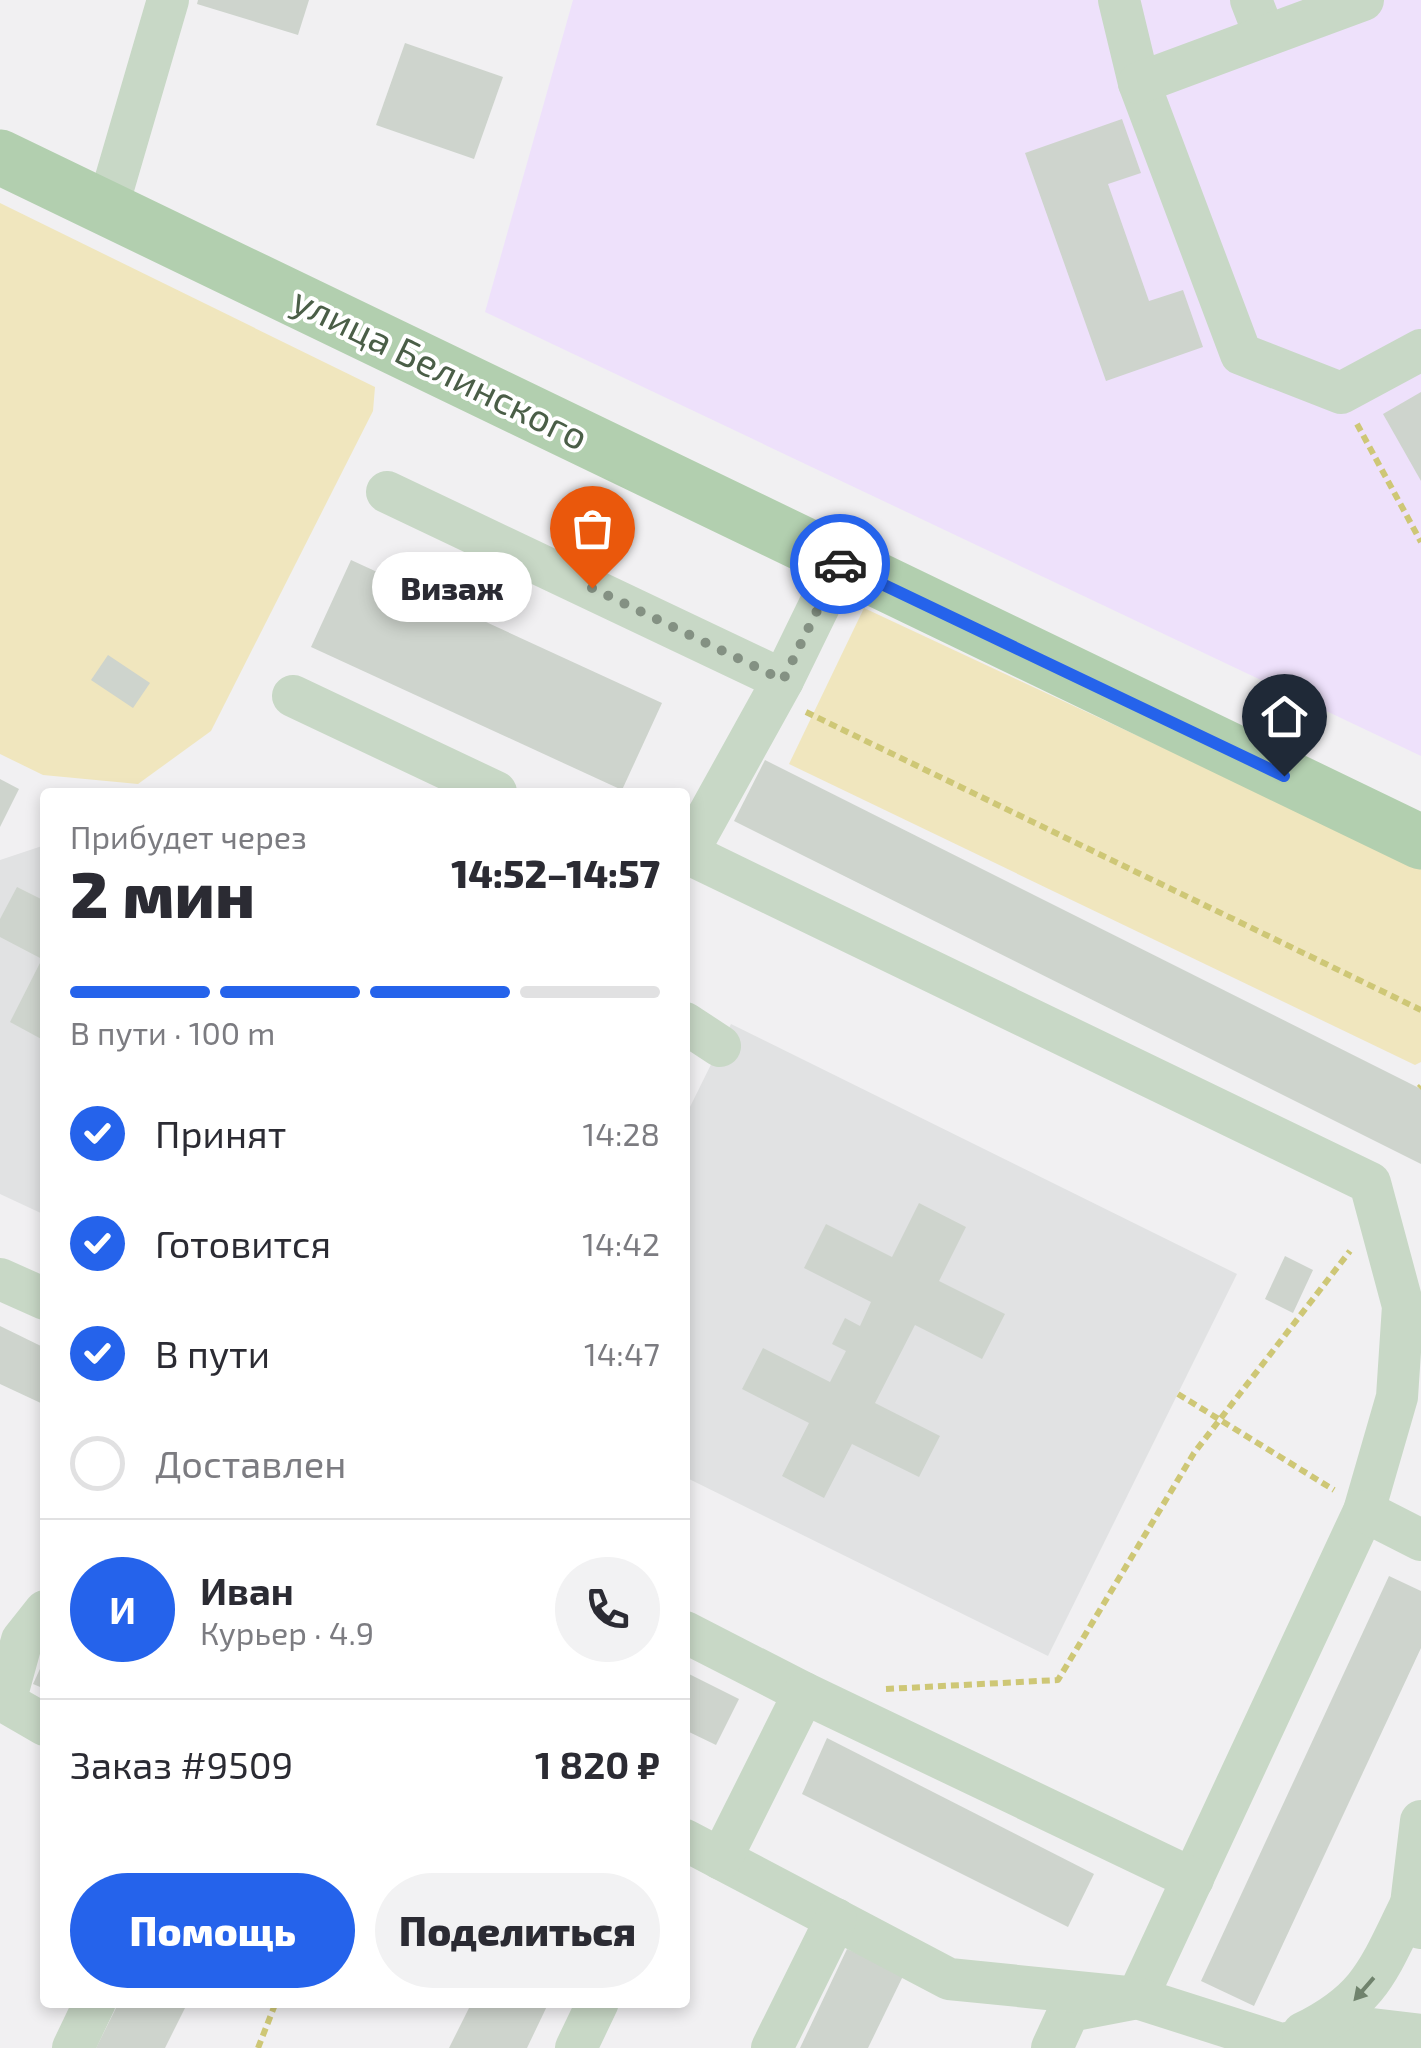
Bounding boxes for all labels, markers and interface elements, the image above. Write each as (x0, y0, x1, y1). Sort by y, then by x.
street label: улица Белинского (286, 276, 596, 459)
pin (550, 486, 635, 589)
icon: bag (565, 501, 620, 556)
courier (790, 514, 890, 614)
icon: car (813, 537, 868, 592)
callout: Визаж (372, 553, 532, 623)
text: Визаж (400, 568, 504, 606)
pin (1242, 674, 1327, 777)
icon: home (1257, 689, 1312, 744)
text: Прибудет через (70, 817, 307, 855)
text: 14:52–14:57 (451, 850, 660, 896)
text: 2 мин (70, 853, 255, 931)
text: В пути · 100 m (70, 1013, 275, 1051)
icon: check (70, 1106, 125, 1161)
text: Принят (155, 1110, 286, 1156)
text: 14:28 (583, 1114, 660, 1152)
icon: check (70, 1216, 125, 1271)
text: Готовится (155, 1220, 331, 1266)
text: 14:42 (582, 1224, 660, 1262)
icon: check (70, 1326, 125, 1381)
text: В пути (155, 1330, 270, 1376)
text: 14:47 (584, 1334, 660, 1372)
text: Доставлен (155, 1440, 346, 1486)
button: phone (555, 1557, 660, 1662)
text: Иван (200, 1567, 294, 1613)
text: И (109, 1586, 136, 1632)
text: Курьер · 4.9 (200, 1613, 374, 1651)
text: Заказ #9509 (70, 1741, 293, 1787)
text: 1 820 ₽ (535, 1741, 660, 1787)
button: Помощь (70, 1873, 355, 1988)
button: Поделиться (375, 1873, 660, 1988)
one-way arrow (1354, 1976, 1376, 2001)

